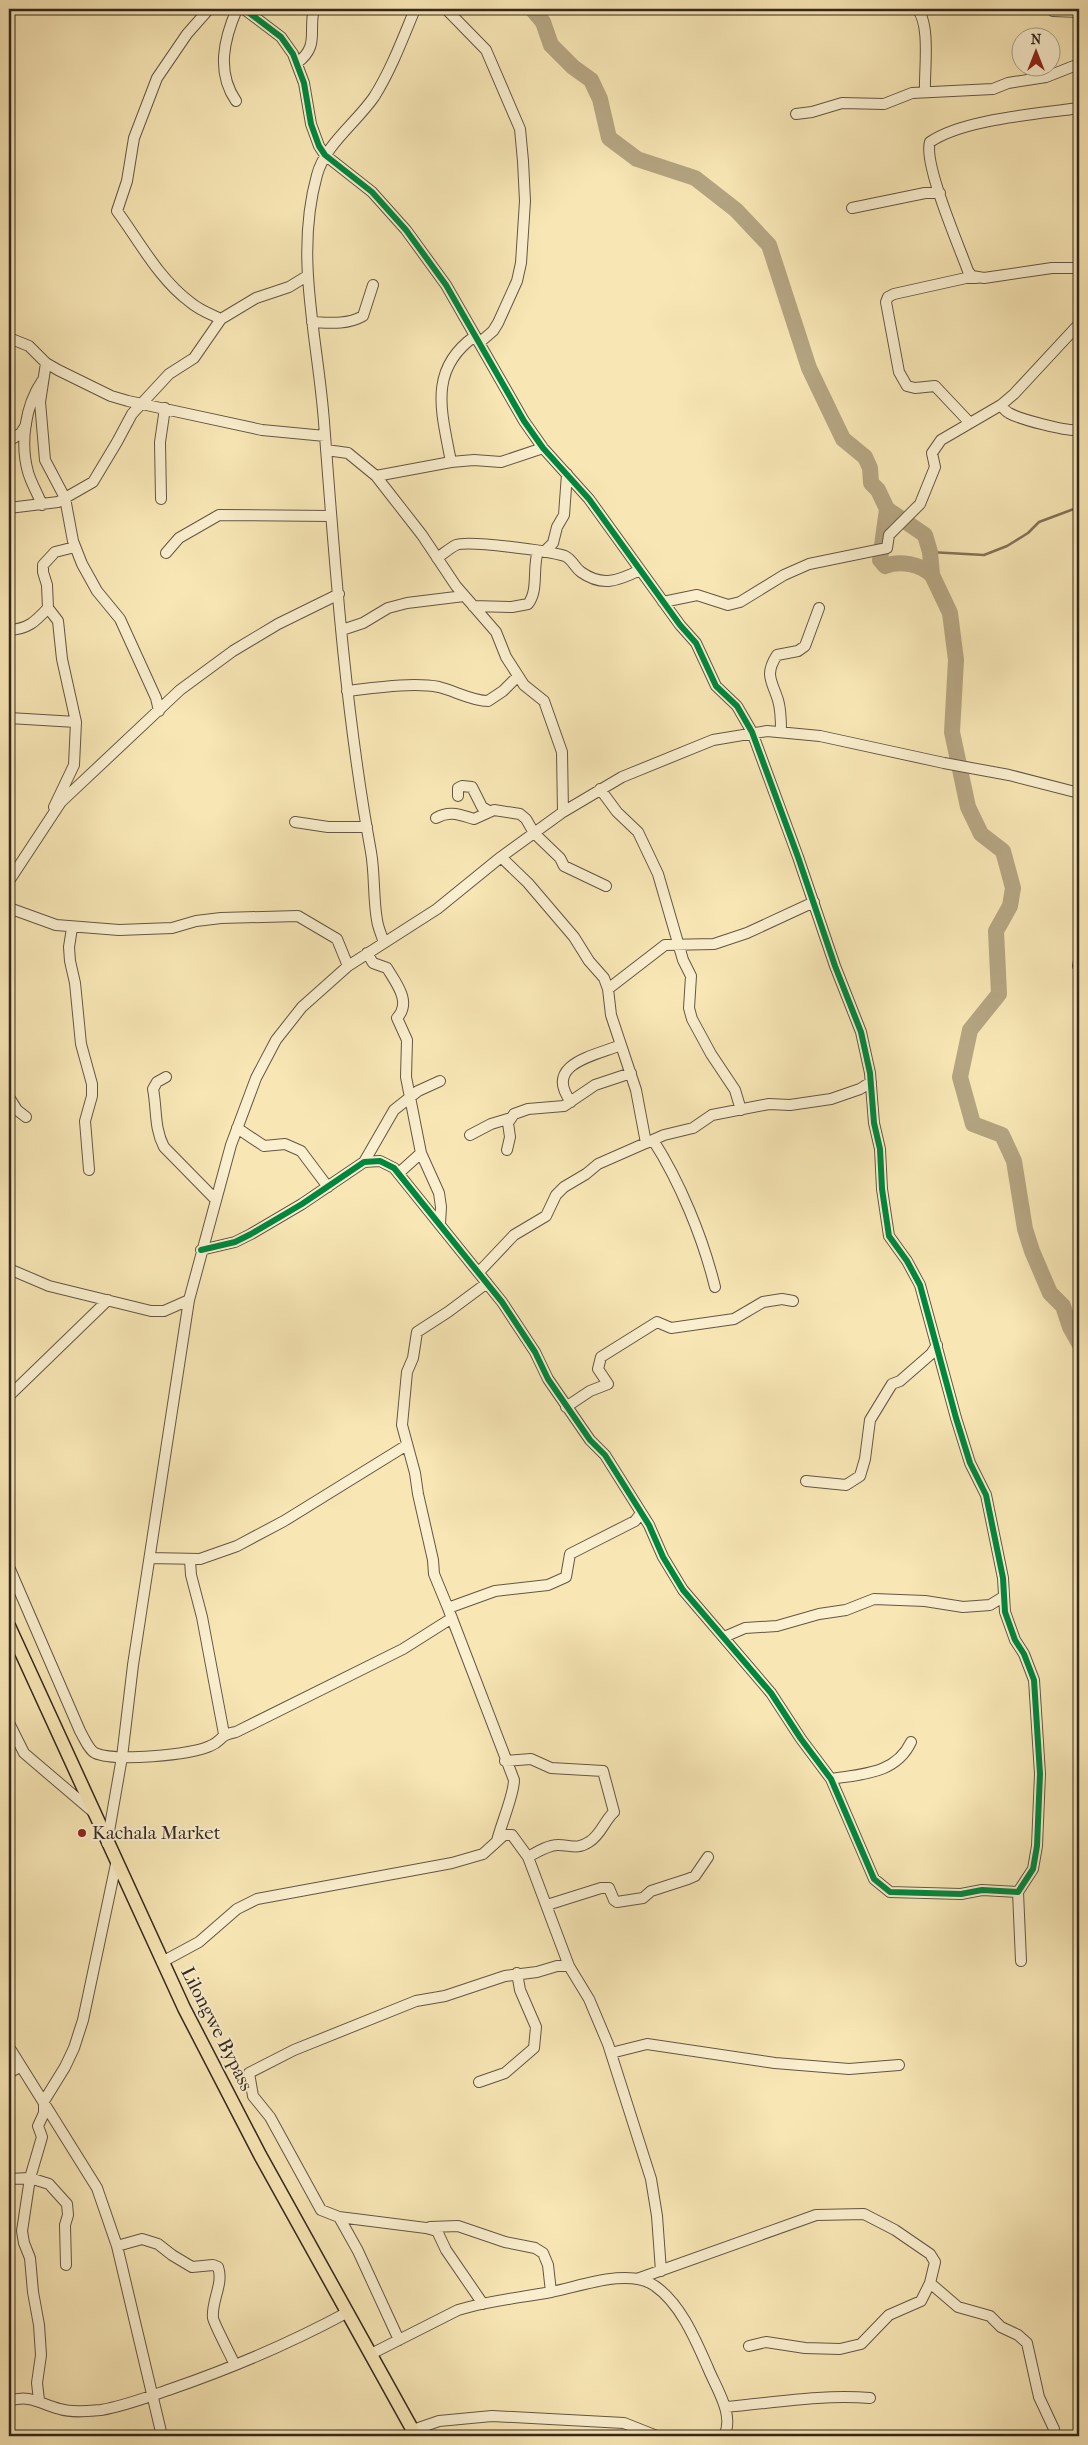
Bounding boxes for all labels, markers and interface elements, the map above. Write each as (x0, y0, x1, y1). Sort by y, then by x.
north arrow (1010, 28, 1060, 78)
text: N (1031, 31, 1042, 48)
place label: Kachala Market (92, 1822, 221, 1844)
marker: Kachala Market (76, 1827, 88, 1839)
street label: Lilongwe Bypass (176, 1963, 258, 2095)

